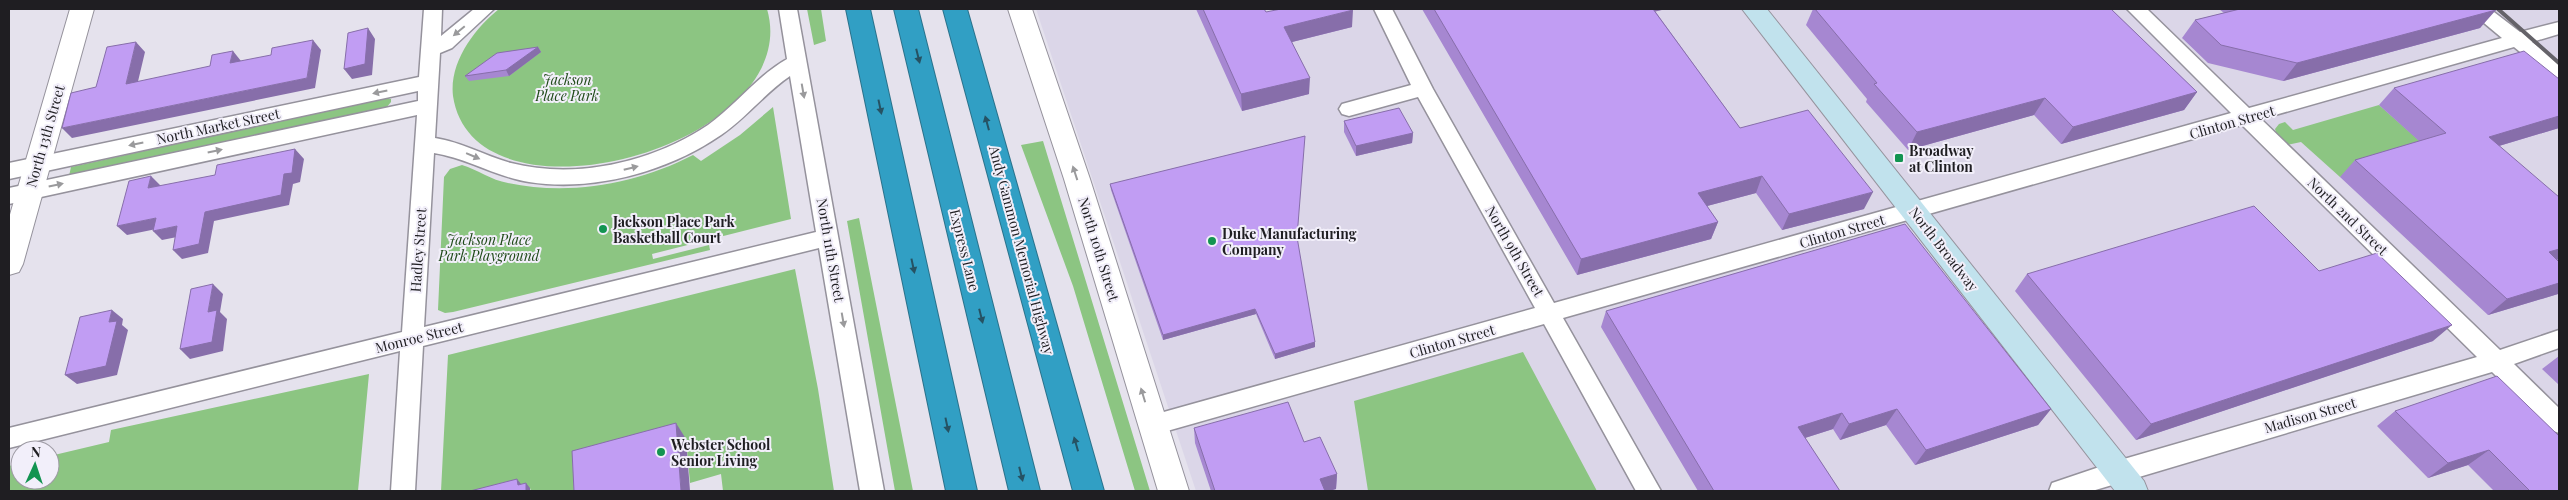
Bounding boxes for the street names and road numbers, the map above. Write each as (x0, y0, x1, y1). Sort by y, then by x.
street label: North 13th Street (21, 82, 69, 189)
street label: Clinton Street (2187, 100, 2278, 143)
street label: North Market Street (155, 103, 282, 148)
street label: Andy Gammon Memorial Highway (985, 143, 1059, 356)
street label: North 2nd Street (2304, 173, 2393, 260)
street label: North 10th Street (1074, 195, 1124, 304)
street label: North 11th Street (813, 197, 850, 304)
street label: North 9th Street (1481, 202, 1549, 301)
street label: North Broadway (1905, 203, 1983, 295)
street label: Hadley Street (406, 206, 430, 293)
street label: Express Lane (946, 207, 984, 293)
street label: Clinton Street (1797, 209, 1888, 252)
street label: Monroe Street (373, 317, 466, 357)
street label: Clinton Street (1407, 319, 1498, 362)
street label: Madison Street (2262, 393, 2359, 437)

